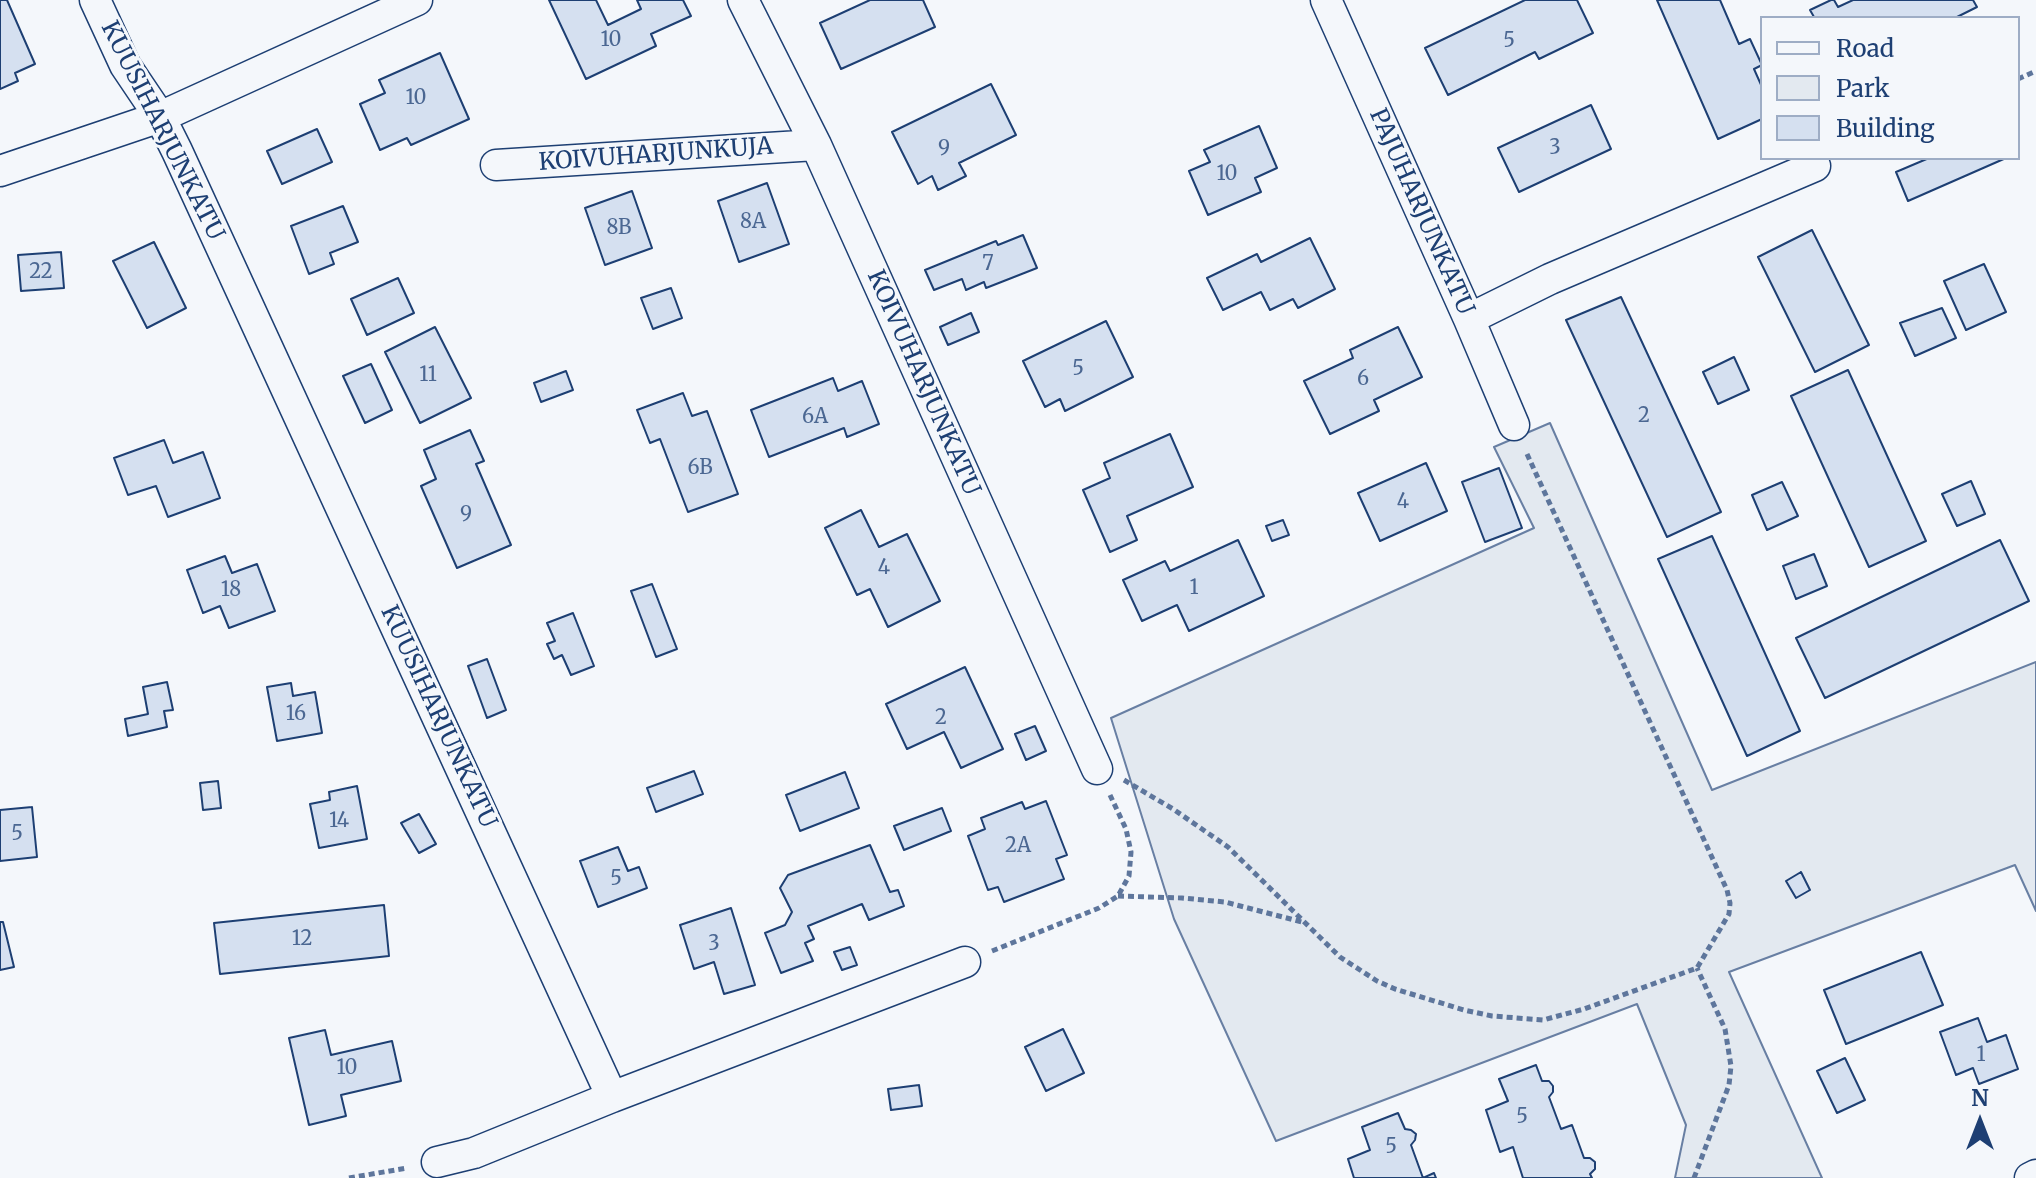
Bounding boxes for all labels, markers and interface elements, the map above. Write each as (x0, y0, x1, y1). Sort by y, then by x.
legend (1760, 16, 2020, 160)
street label: KUUSIHARJUNKATU (94, 17, 230, 245)
house number: 10 (600, 28, 622, 52)
house number: 5 (1503, 29, 1515, 53)
text: Road (1836, 33, 1894, 64)
text: Park (1836, 73, 1889, 104)
house number: 10 (405, 86, 427, 110)
street label: PAJUHARJUNKATU (1363, 104, 1479, 320)
text: Building (1836, 113, 1935, 144)
street label: KOIVUHARJUNKUJA (538, 132, 774, 178)
house number: 3 (1549, 136, 1561, 160)
house number: 9 (938, 137, 950, 161)
house number: 10 (1216, 162, 1238, 186)
house number: 8A (740, 210, 766, 234)
house number: 8B (607, 216, 631, 240)
house number: 7 (982, 252, 994, 276)
house number: 22 (29, 260, 53, 284)
street label: KOIVUHARJUNKATU (860, 266, 986, 500)
house number: 5 (1072, 357, 1084, 381)
house number: 11 (419, 363, 437, 387)
house number: 6 (1357, 367, 1369, 391)
house number: 2 (1638, 404, 1650, 428)
house number: 6A (802, 405, 828, 429)
house number: 6B (687, 456, 713, 480)
house number: 4 (1397, 490, 1409, 514)
house number: 9 (460, 503, 472, 527)
house number: 4 (878, 556, 890, 580)
house number: 1 (1189, 576, 1199, 600)
house number: 18 (221, 578, 241, 602)
street label: KUUSIHARJUNKATU (374, 601, 502, 833)
house number: 16 (286, 702, 306, 726)
house number: 2 (935, 706, 947, 730)
house number: 14 (329, 809, 349, 833)
house number: 5 (11, 822, 23, 846)
house number: 2A (1005, 834, 1031, 858)
house number: 5 (610, 867, 622, 891)
house number: 12 (292, 927, 312, 951)
house number: 3 (708, 932, 720, 956)
house number: 1 (1976, 1043, 1986, 1067)
house number: 10 (336, 1056, 358, 1080)
north arrow (1940, 1082, 2020, 1162)
text: N (1971, 1084, 1989, 1112)
house number: 5 (1516, 1105, 1528, 1129)
house number: 5 (1385, 1135, 1397, 1159)

